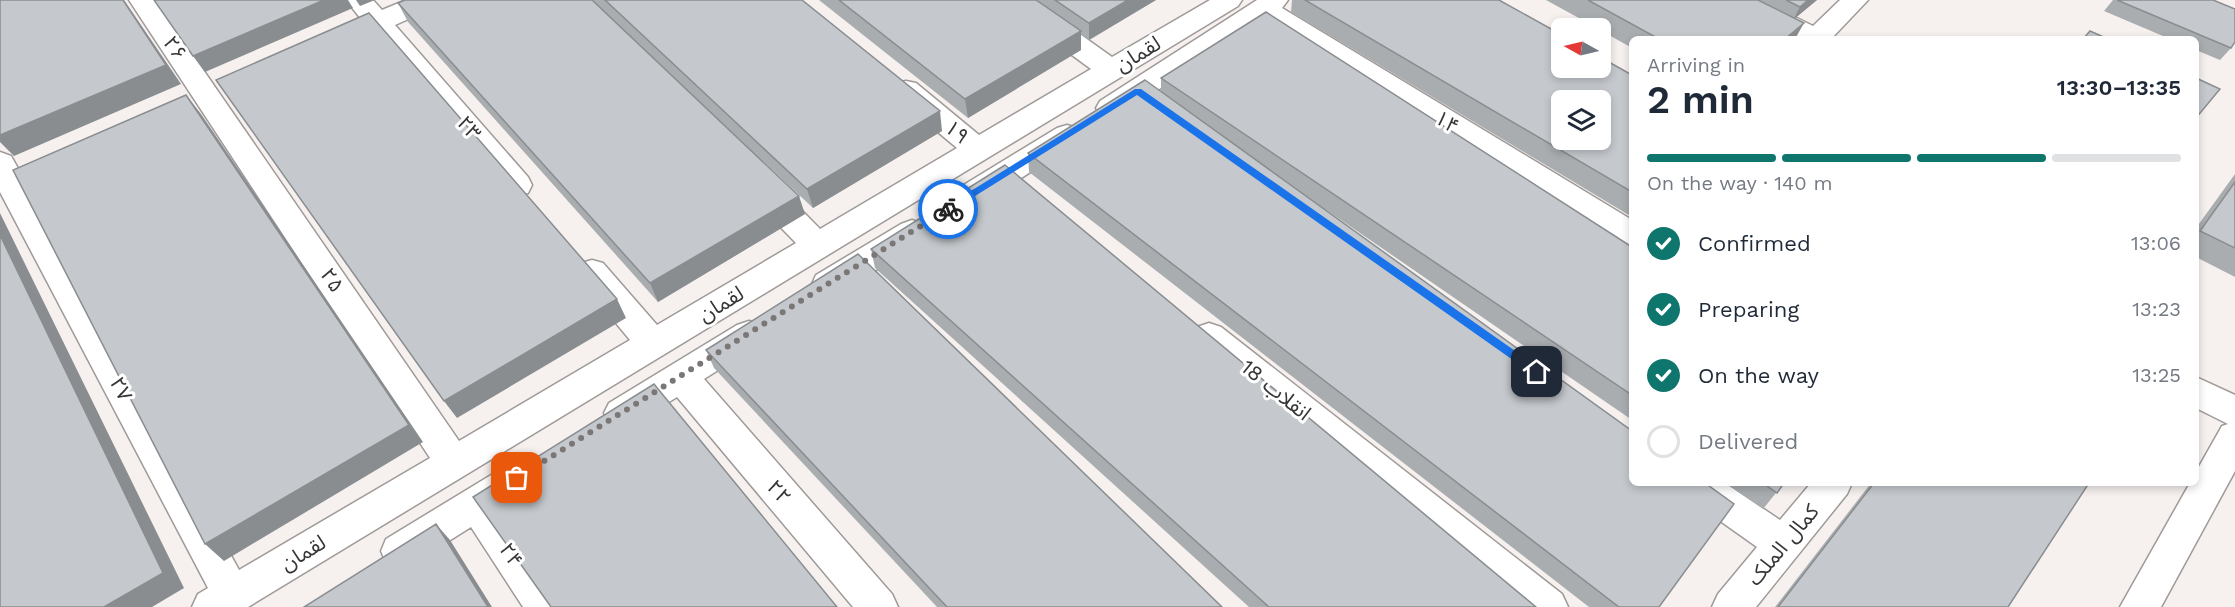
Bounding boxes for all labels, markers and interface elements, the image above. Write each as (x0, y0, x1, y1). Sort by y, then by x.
north arrow (1551, 18, 1611, 78)
map controls (1551, 18, 1611, 150)
street label: لقمان (1111, 30, 1165, 77)
street label: ۲۶ (158, 31, 193, 65)
text: Arriving in (1647, 53, 1745, 77)
text: 13:30–13:35 (2057, 75, 2181, 100)
text: 2 min (1647, 77, 1754, 122)
button: layers (1551, 90, 1611, 150)
street label: ۱۴ (1430, 105, 1464, 139)
street label: ۲۳ (452, 110, 487, 145)
street label: ۱۹ (940, 114, 975, 149)
text: On the way · 140 m (1647, 171, 1833, 195)
courier (918, 179, 978, 239)
icon: bike (932, 193, 965, 226)
icon: check (1647, 227, 1680, 260)
text: Confirmed (1698, 231, 1811, 256)
text: 13:06 (2131, 231, 2181, 255)
street label: ۲۵ (315, 263, 349, 297)
street label: لقمان (694, 280, 748, 327)
icon: check (1647, 293, 1680, 326)
text: Preparing (1698, 297, 1799, 322)
text: 13:23 (2132, 297, 2181, 321)
pin (1511, 346, 1562, 397)
street label: انقلاب 18 (1236, 354, 1316, 425)
icon: home (1520, 355, 1553, 388)
icon: check (1647, 359, 1680, 392)
text: On the way (1698, 363, 1819, 388)
text: 13:25 (2132, 363, 2181, 387)
street label: ۲۷ (105, 372, 138, 405)
text: Delivered (1698, 429, 1798, 454)
pin (491, 452, 542, 503)
icon: bag (500, 461, 533, 494)
street label: ۲۲ (762, 474, 797, 509)
street label: کمال الملک (1742, 499, 1824, 590)
street label: لقمان (276, 529, 330, 576)
street label: ۲۴ (494, 538, 528, 572)

